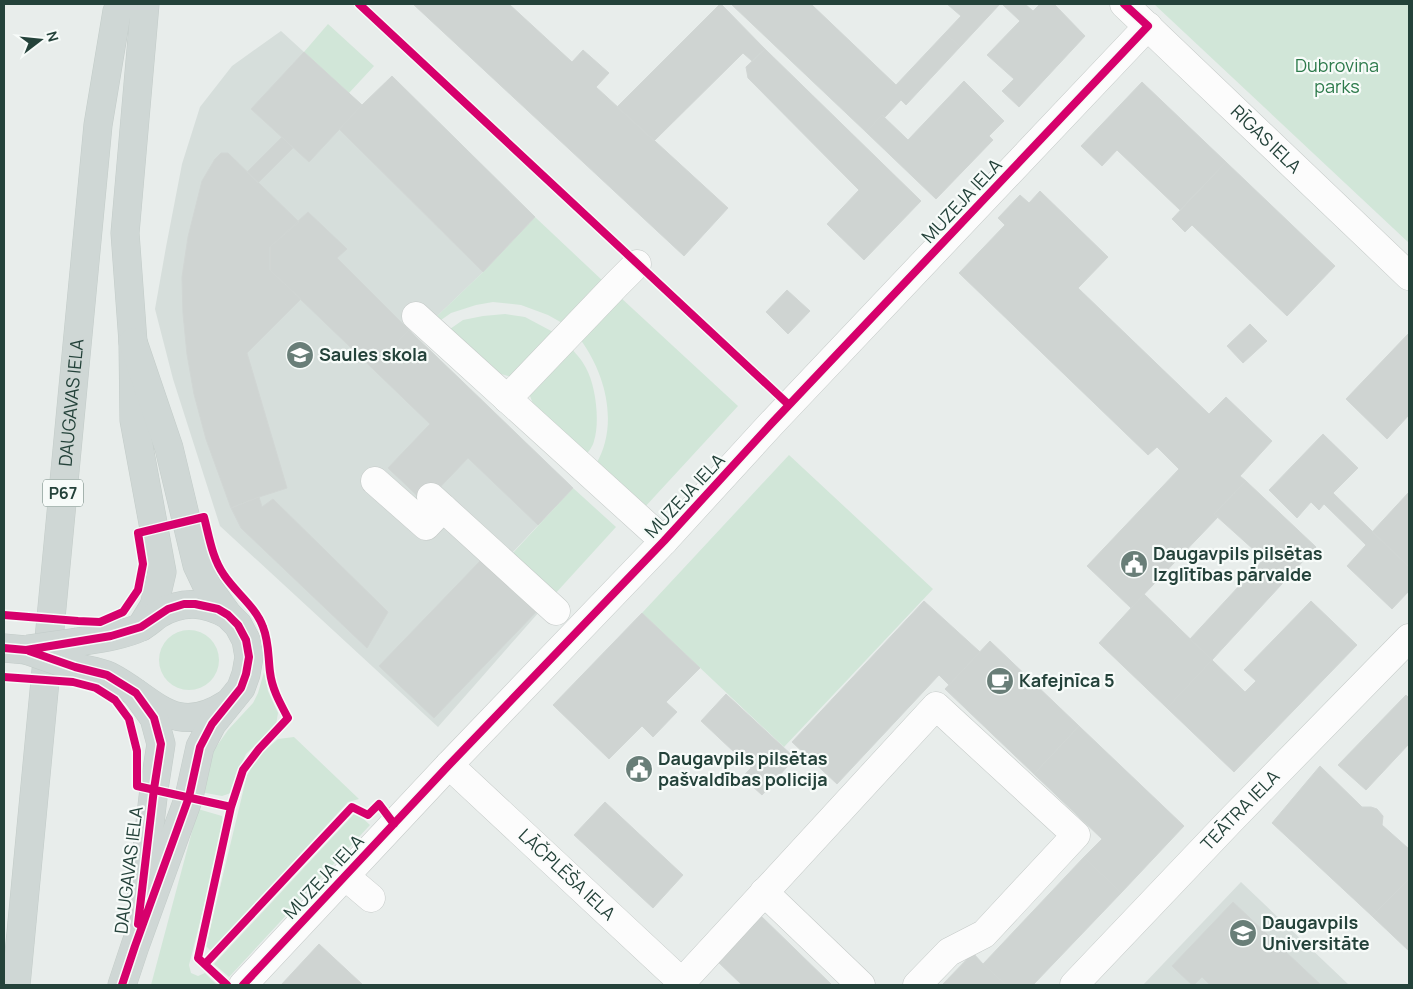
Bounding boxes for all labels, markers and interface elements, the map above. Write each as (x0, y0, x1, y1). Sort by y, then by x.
north arrow (15, 15, 65, 65)
text: N (42, 29, 63, 44)
park label: Dubrovina parks (1295, 53, 1379, 98)
street label: RĪGAS IELA (1226, 99, 1307, 178)
street label: MUZEJA IELA (916, 153, 1007, 248)
street label: DAUGAVAS IELA (52, 337, 89, 468)
school or university icon: Saules skola (285, 340, 315, 370)
place label: Saules skola (319, 342, 428, 366)
street label: MUZEJA IELA (639, 448, 730, 543)
road number: P67 (43, 479, 83, 506)
place label: Daugavpils pilsētas Izglītības pārvalde (1153, 541, 1323, 586)
public building icon: Daugavpils pilsētas Izglītības pārvalde (1119, 549, 1149, 579)
cafe icon: Kafejnīca 5 (985, 666, 1015, 696)
place label: Kafejnīca 5 (1019, 668, 1115, 692)
place label: Daugavpils pilsētas pašvaldības policija (658, 746, 828, 791)
public building icon: Daugavpils pilsētas pašvaldības policija (624, 754, 654, 784)
street label: TEĀTRA IELA (1195, 764, 1285, 855)
street label: DAUGAVAS IELA (108, 804, 148, 935)
street label: LĀČPLĒŠA IELA (514, 823, 621, 926)
street label: MUZEJA IELA (278, 829, 369, 924)
place label: Daugavpils Universitāte (1262, 910, 1370, 955)
school or university icon: Daugavpils Universitāte (1228, 918, 1258, 948)

